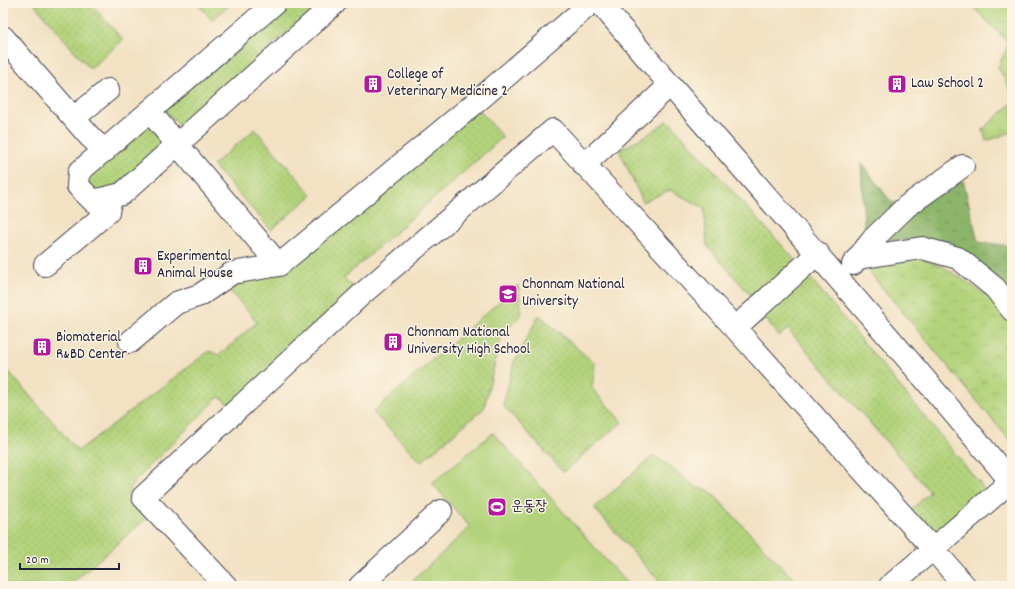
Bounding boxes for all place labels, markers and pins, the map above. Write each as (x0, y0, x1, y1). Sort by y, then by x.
place label: College of Veterinary Medicine 2 (387, 64, 508, 103)
building icon: College of Veterinary Medicine 2 (362, 73, 384, 95)
building icon: Law School 2 (886, 73, 908, 95)
place label: Law School 2 (911, 73, 984, 95)
place label: Experimental Animal House (157, 246, 233, 285)
building icon: Experimental Animal House (132, 255, 154, 277)
place label: Chonnam National University (522, 274, 625, 313)
school or university icon: Chonnam National University (497, 283, 519, 305)
place label: Chonnam National University High School (407, 322, 531, 361)
place label: Biomaterial R&BD Center (56, 327, 127, 366)
building icon: Chonnam National University High School (382, 331, 404, 353)
building icon: Biomaterial R&BD Center (31, 336, 53, 358)
sports icon: 운동장 (486, 496, 508, 518)
place label: 운동장 (511, 496, 547, 518)

